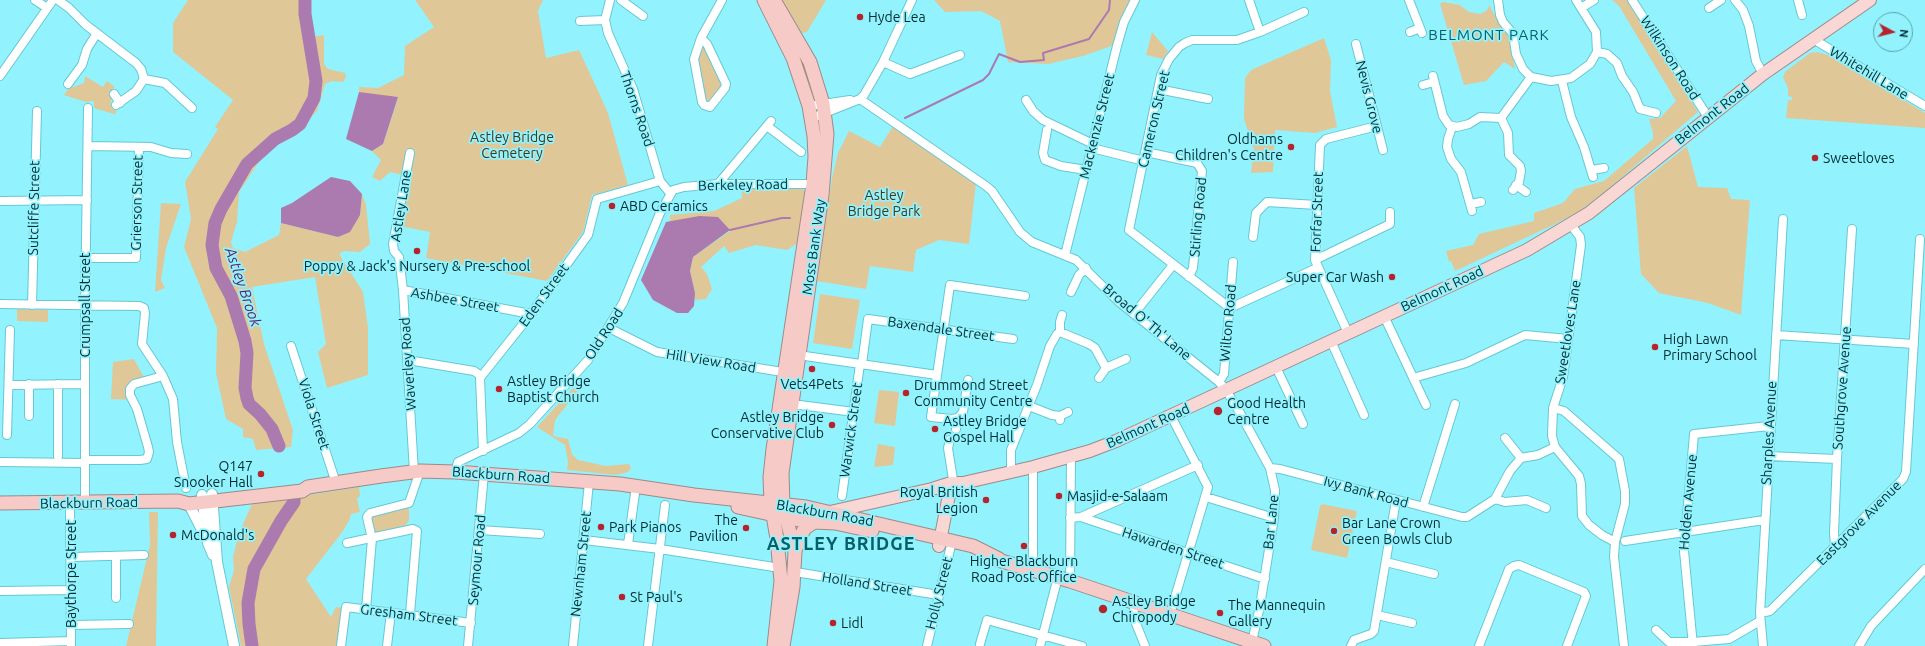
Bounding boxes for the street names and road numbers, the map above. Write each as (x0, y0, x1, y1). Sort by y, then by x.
street label: Wilkinson Road (1637, 13, 1703, 103)
street label: Whitehill Lane (1826, 43, 1912, 103)
street label: Nevis Grove (1352, 59, 1386, 135)
street label: Thorns Road (616, 69, 658, 149)
street label: Cameron Street (1135, 69, 1173, 169)
street label: Mackenzie Street (1076, 71, 1118, 181)
street label: Belmont Road (1672, 80, 1752, 148)
street label: Grierson Street (128, 155, 146, 251)
street label: Sutcliffe Street (25, 160, 43, 256)
street label: Astley Lane (387, 169, 415, 243)
street label: Forfar Street (1307, 171, 1327, 253)
street label: Berkeley Road (698, 176, 788, 194)
street label: Stirling Road (1186, 176, 1210, 258)
street label: Moss Bank Way (799, 198, 829, 296)
street label: Crumpsall Street (77, 252, 93, 358)
street label: Eden Street (515, 260, 573, 330)
street label: Belmont Road (1398, 262, 1486, 316)
street label: Sweetloves Lane (1552, 279, 1584, 385)
street label: Broad O' Th' Lane (1099, 280, 1195, 364)
street label: Ashbee Street (410, 284, 500, 316)
street label: Wilton Road (1216, 284, 1240, 362)
street label: Old Road (581, 305, 627, 363)
street label: Baxendale Street (886, 313, 996, 345)
street label: Waverley Road (396, 317, 420, 411)
street label: Southgrove Avenue (1829, 326, 1855, 450)
street label: Hill View Road (665, 346, 757, 376)
street label: Viola Street (295, 376, 333, 452)
street label: Sharples Avenue (1758, 381, 1780, 485)
street label: Warwick Street (836, 382, 866, 478)
street label: Belmont Road (1104, 400, 1192, 452)
street label: Holden Avenue (1675, 454, 1701, 550)
street label: Blackburn Road (451, 463, 551, 487)
street label: Ivy Bank Road (1322, 473, 1410, 511)
street label: Eastgrove Avenue (1813, 477, 1905, 569)
street label: Blackburn Road (40, 494, 138, 512)
street label: Bar Lane (1260, 494, 1282, 550)
street label: Blackburn Road (775, 496, 875, 530)
street label: Newnham Street (567, 510, 595, 618)
street label: Seymour Road (465, 514, 489, 606)
street label: Baythorpe Street (63, 520, 79, 628)
street label: Hawarden Street (1120, 524, 1226, 572)
street label: Holly Street (922, 555, 956, 631)
street label: Holland Street (821, 569, 913, 599)
street label: Gresham Street (359, 601, 459, 629)

